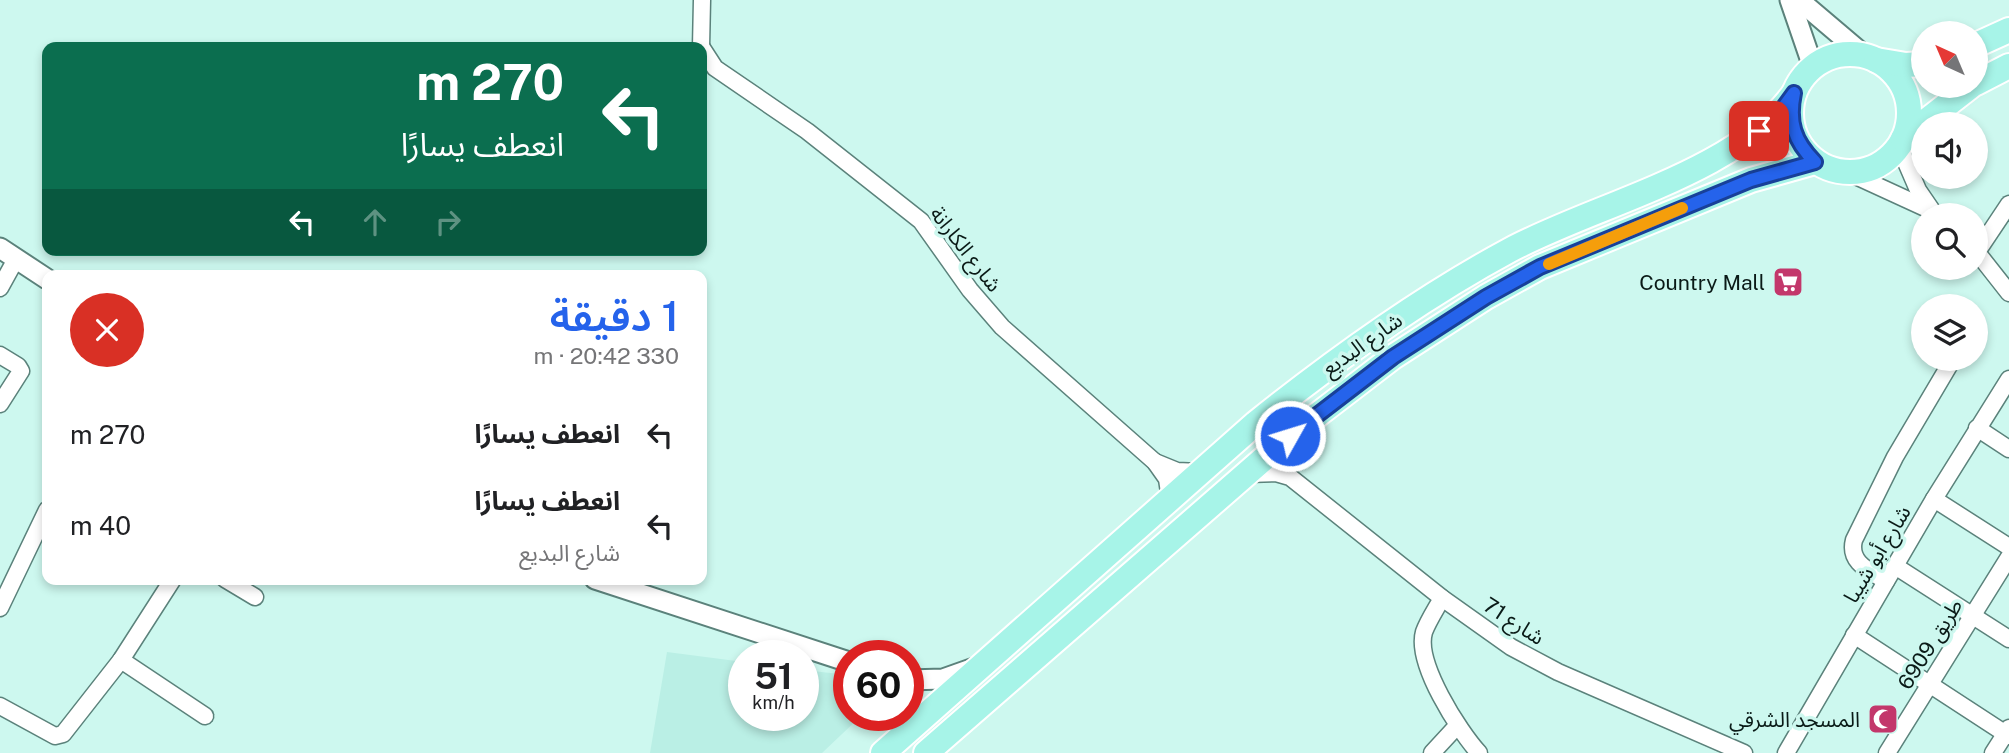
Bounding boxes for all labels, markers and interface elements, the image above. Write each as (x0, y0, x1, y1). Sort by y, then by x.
north arrow (1911, 21, 1988, 98)
map controls (1911, 21, 1988, 371)
text: 270 m (416, 53, 564, 111)
icon: left (588, 70, 679, 161)
pin (1729, 101, 1789, 161)
icon: arrive (1740, 112, 1778, 150)
button: sound (1911, 112, 1988, 189)
text: انعطف يسارًا (401, 126, 564, 163)
street label: شارع الكارانة (923, 201, 1007, 298)
icon: left (283, 203, 321, 241)
icon: ahead (356, 203, 394, 241)
icon: right (429, 203, 467, 241)
button: search (1911, 203, 1988, 280)
supermarket icon: Country Mall (1771, 265, 1805, 299)
place label: Country Mall (1639, 270, 1765, 295)
text: 1 دقيقة (550, 291, 679, 340)
button: close (70, 293, 144, 367)
button: layers (1911, 294, 1988, 371)
street label: شارع البديع (1317, 307, 1409, 383)
text: 330 m · 20:42 (533, 342, 679, 369)
position arrow (1253, 399, 1327, 473)
icon: left (641, 416, 679, 454)
text: انعطف يسارًا (474, 418, 620, 449)
text: 270 m (70, 419, 145, 450)
text: انعطف يسارًا (474, 485, 620, 516)
street label: شارع أبو شيبا (1838, 501, 1918, 609)
icon: left (641, 507, 679, 545)
text: 40 m (70, 510, 131, 541)
text: شارع البديع (519, 539, 620, 566)
street label: شارع 71 (1477, 592, 1549, 652)
street label: طريق 6909 (1892, 594, 1968, 694)
speed limit sign: 60 (833, 640, 924, 731)
text: 51 (754, 656, 793, 697)
text: km/h (752, 692, 795, 713)
mosque icon: المسجد الشرقي (1866, 702, 1900, 736)
place label: المسجد الشرقي (1729, 707, 1860, 735)

